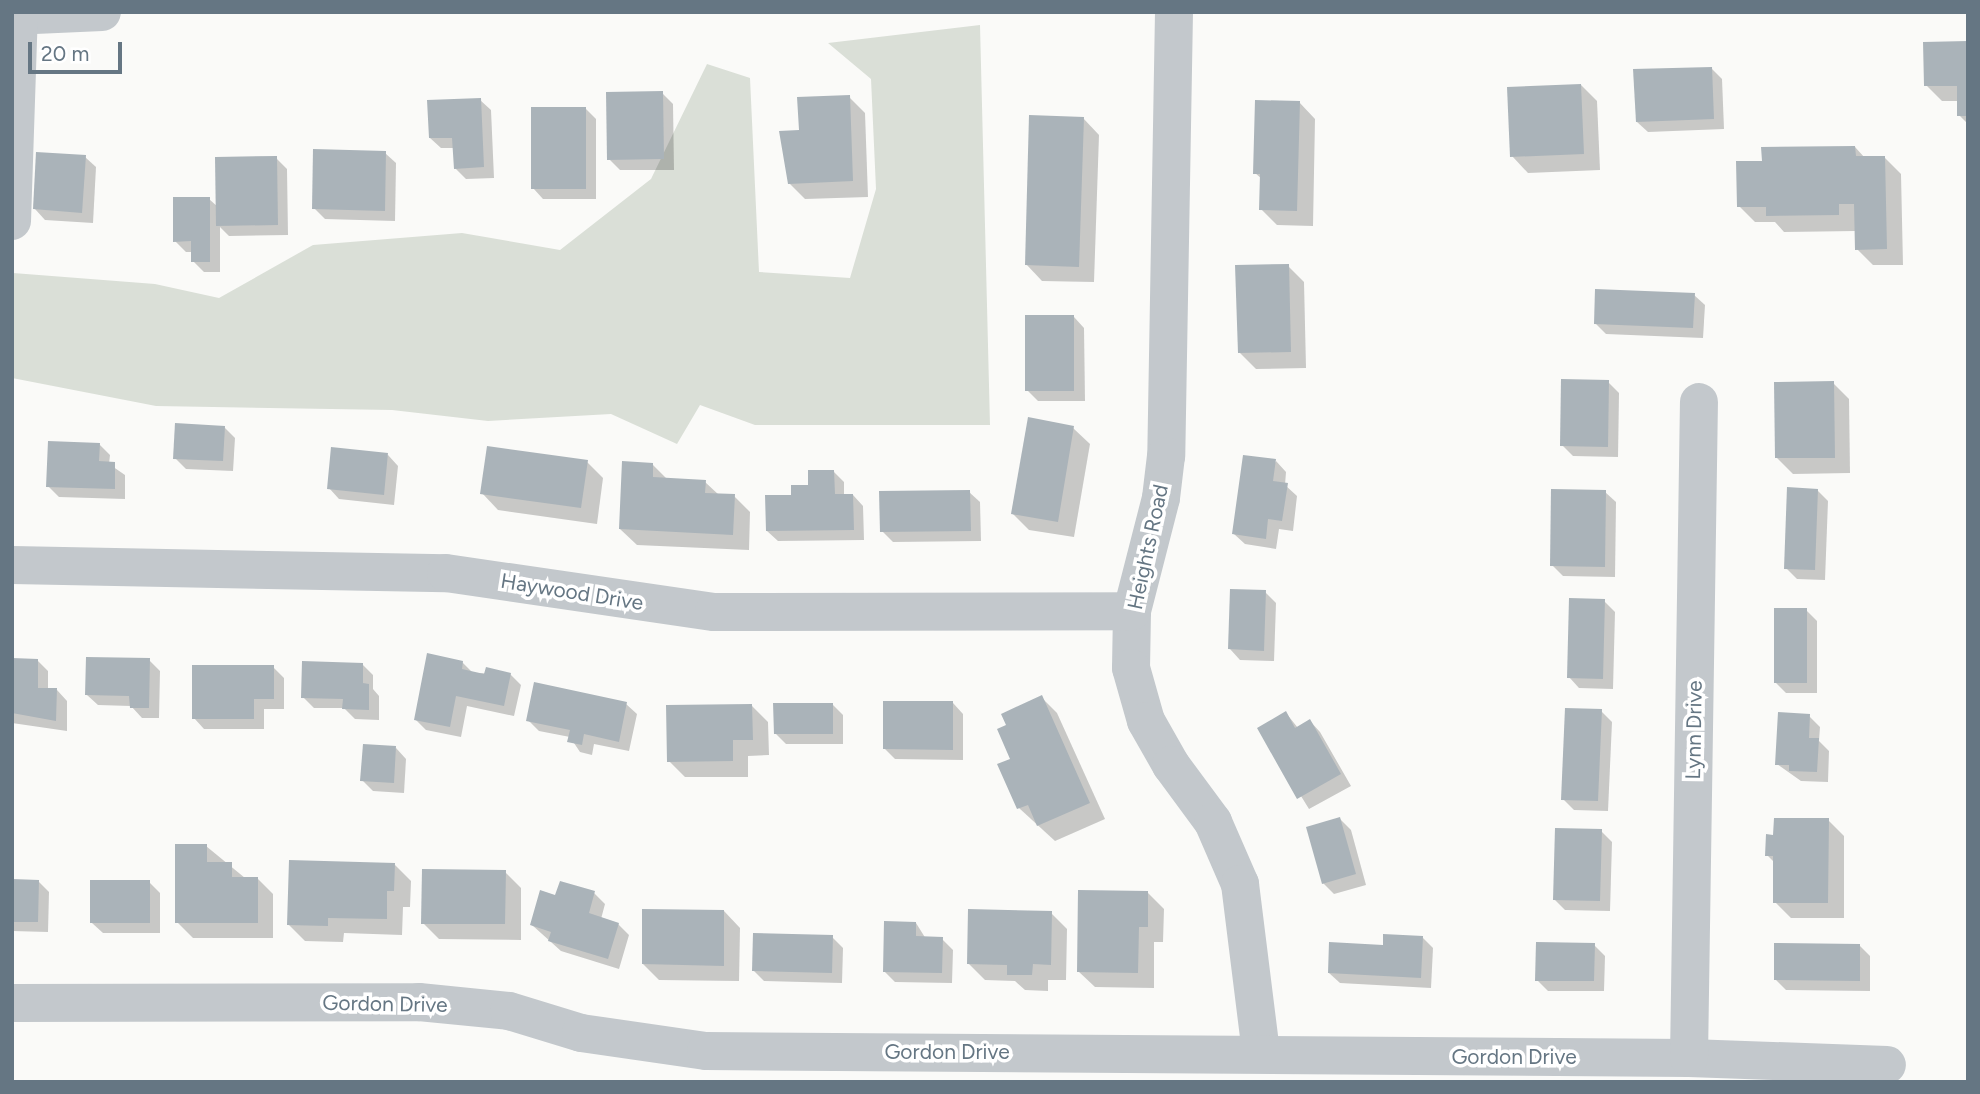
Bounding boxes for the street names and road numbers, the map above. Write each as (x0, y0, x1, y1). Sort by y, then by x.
street label: Heights Road (1122, 482, 1174, 612)
street label: Haywood Drive (499, 568, 645, 616)
street label: Lynn Drive (1681, 680, 1707, 780)
street label: Gordon Drive (322, 990, 448, 1018)
street label: Gordon Drive (884, 1039, 1010, 1065)
street label: Gordon Drive (1451, 1044, 1577, 1070)

